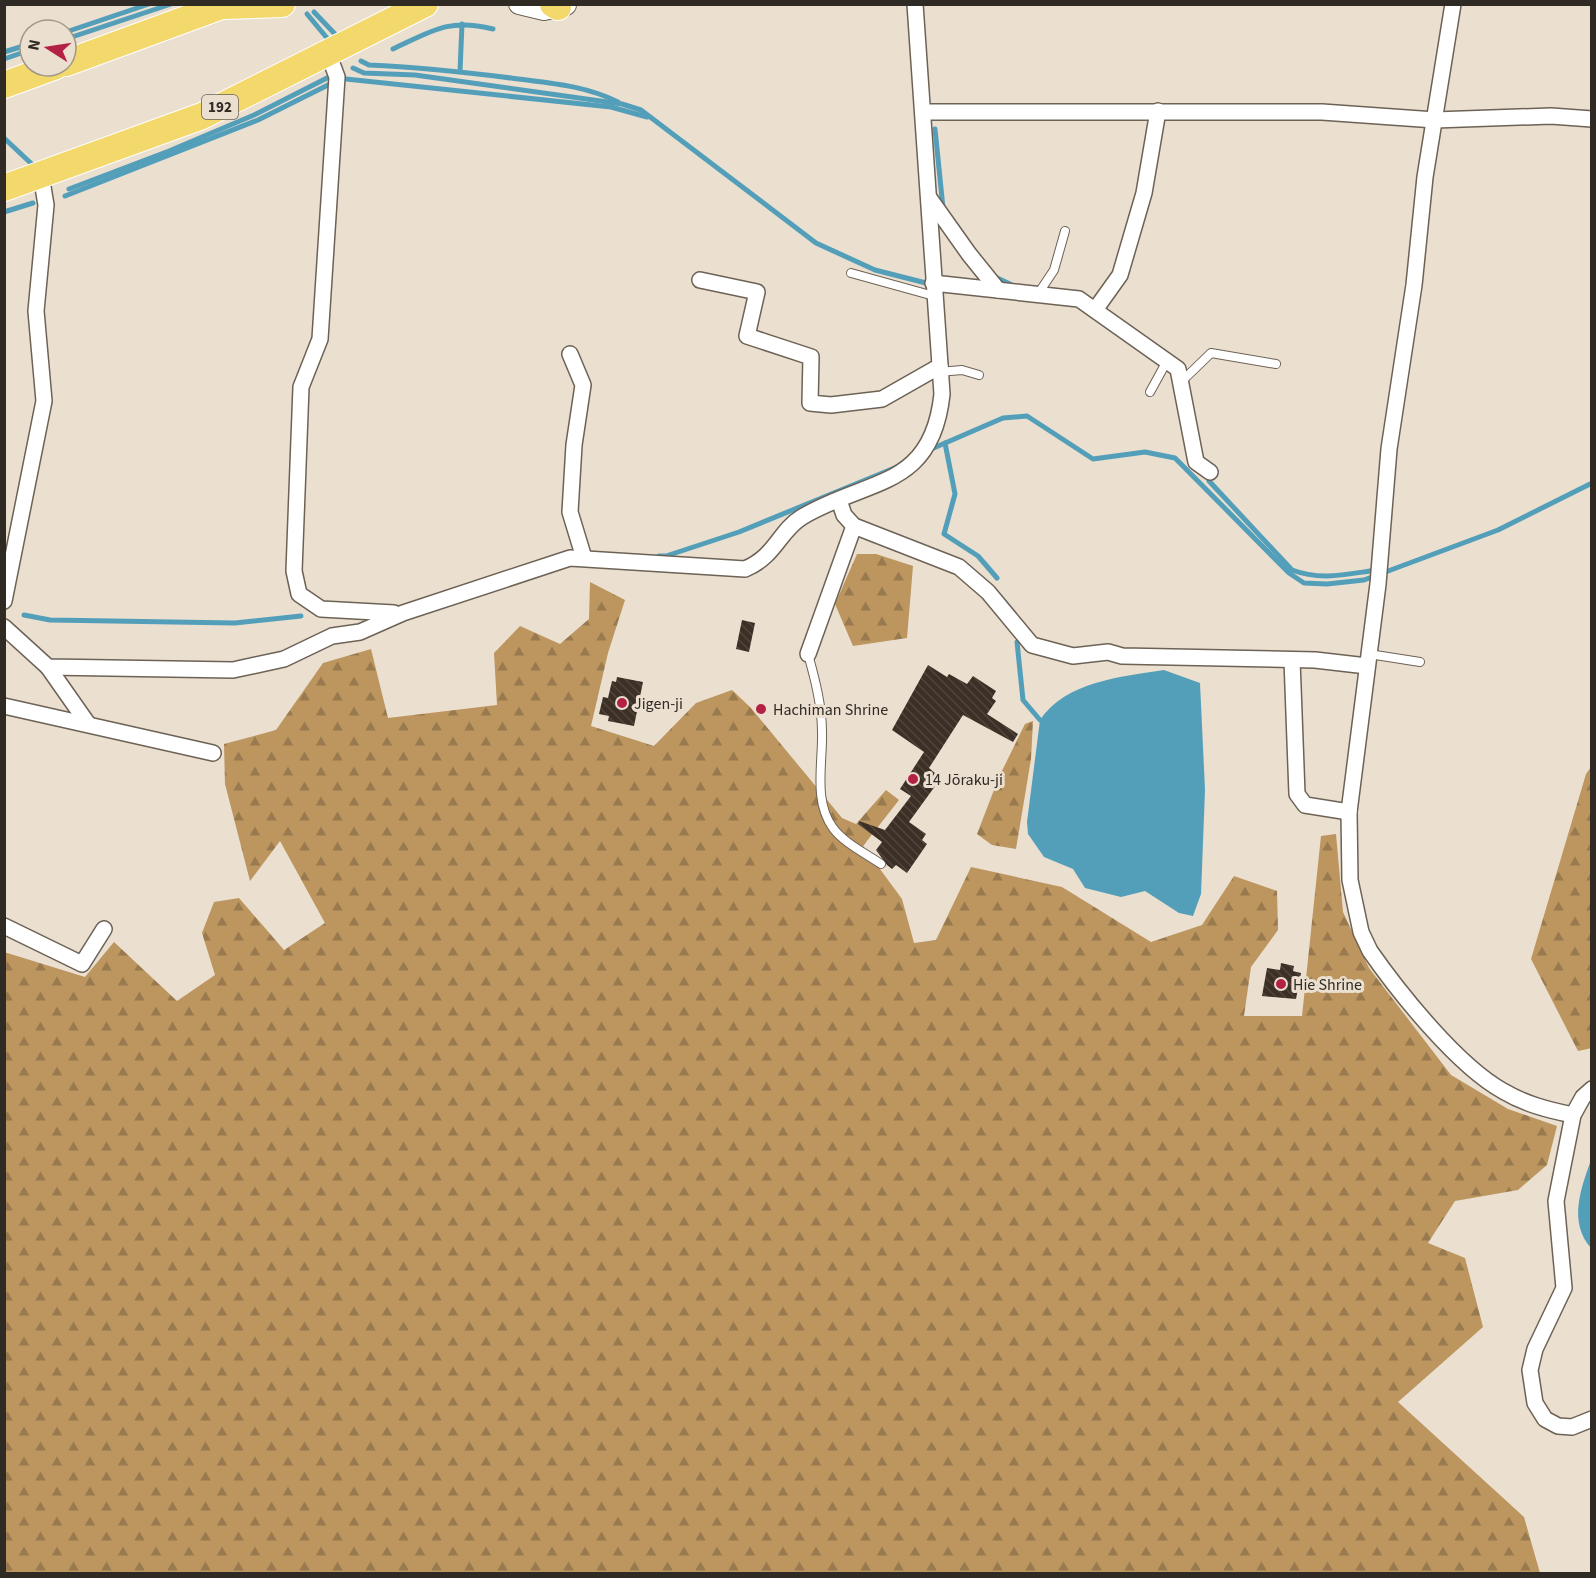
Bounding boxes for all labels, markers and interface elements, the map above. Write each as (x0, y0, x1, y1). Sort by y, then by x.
north arrow (18, 18, 78, 78)
text: N (22, 38, 46, 53)
road number: 192 (202, 95, 238, 119)
place label: Jigen-ji (634, 693, 683, 715)
marker: Jigen-ji (615, 696, 629, 710)
place label: Hachiman Shrine (773, 699, 888, 721)
marker: Hachiman Shrine (754, 702, 768, 716)
place label: 14 Jōraku-ji (925, 769, 1003, 791)
marker: 14 Jōraku-ji (906, 772, 920, 786)
place label: Hie Shrine (1293, 974, 1362, 996)
marker: Hie Shrine (1274, 977, 1288, 991)

